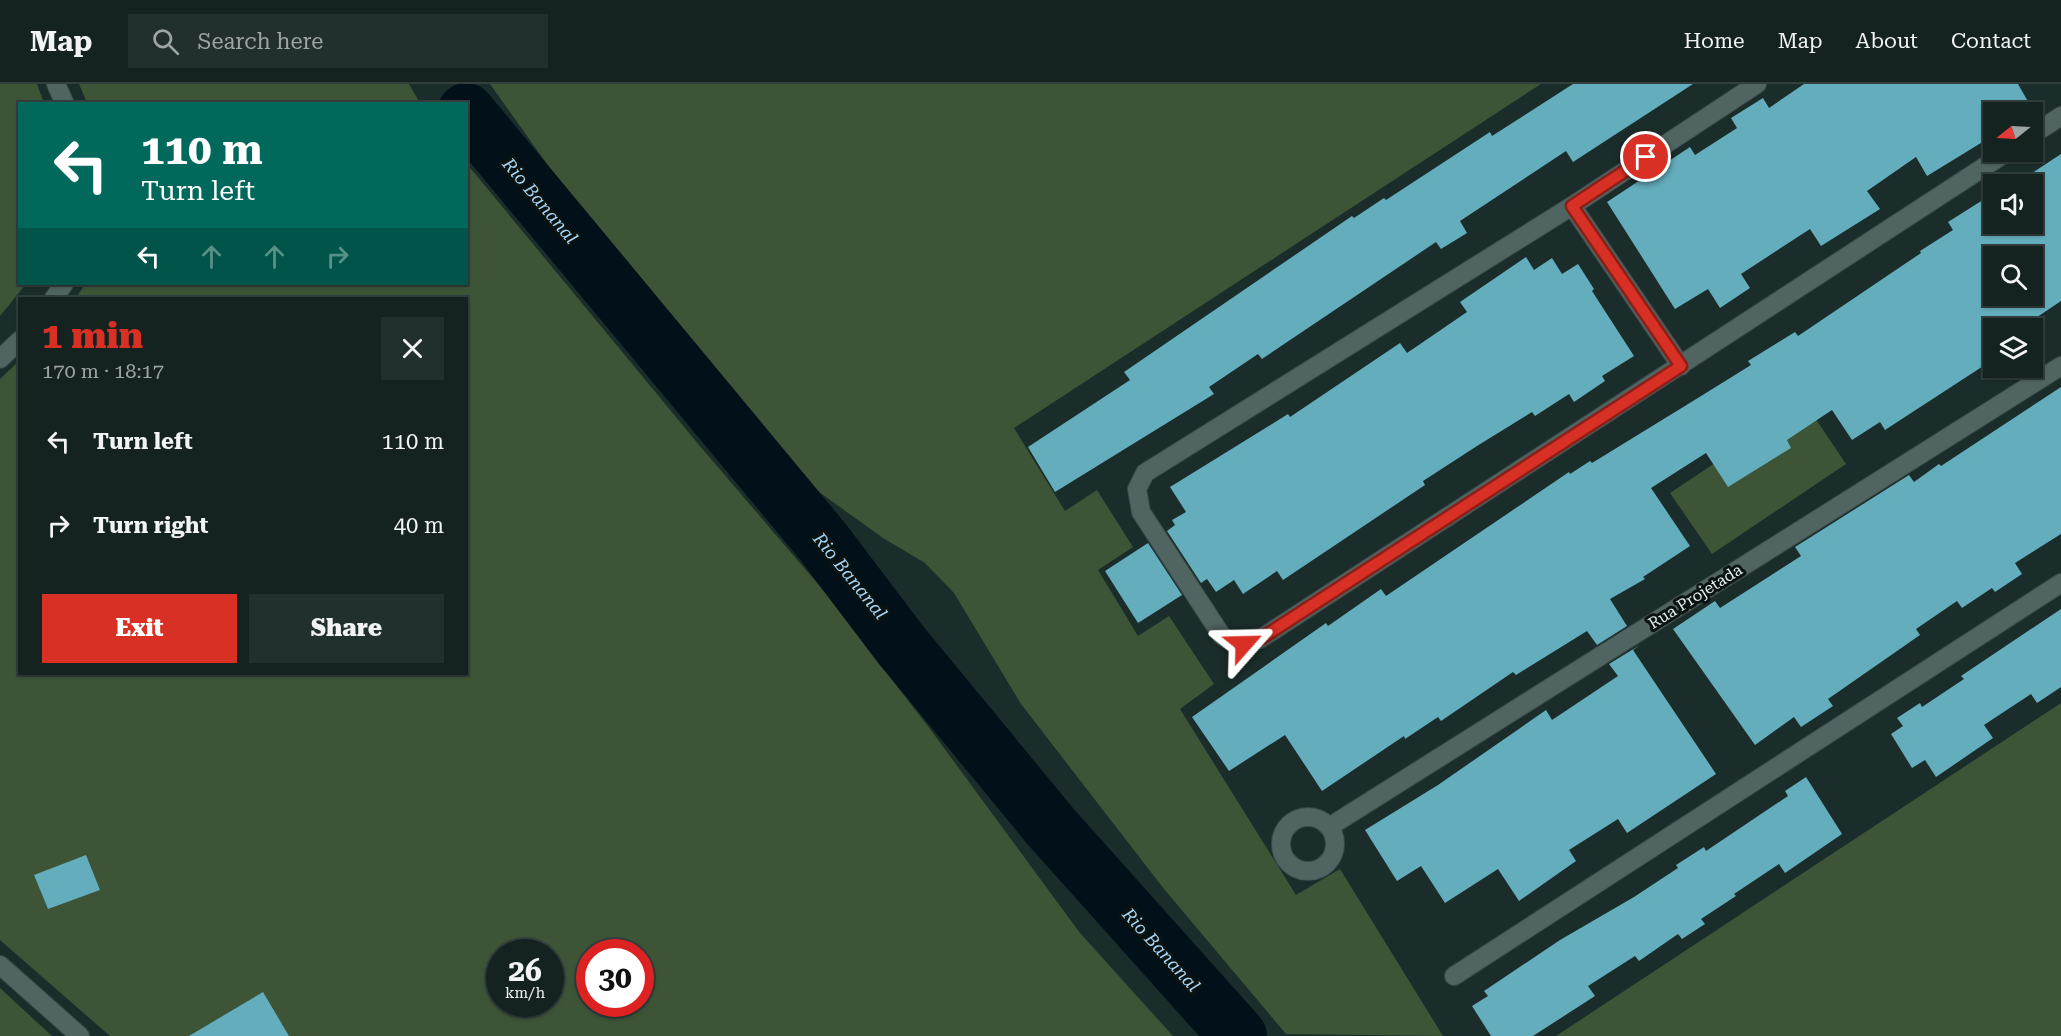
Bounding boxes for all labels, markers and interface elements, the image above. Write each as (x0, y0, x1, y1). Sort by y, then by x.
search box (128, 14, 548, 68)
text: Map (30, 25, 92, 58)
icon: search (149, 25, 182, 58)
text: Search here (197, 29, 323, 54)
text: Home (1684, 29, 1745, 53)
text: Map (1778, 29, 1823, 53)
text: About (1856, 29, 1918, 53)
text: Contact (1951, 29, 2031, 53)
north arrow (1983, 102, 2043, 162)
map controls (1983, 102, 2043, 378)
text: 110 m (141, 125, 263, 174)
icon: left (42, 126, 120, 204)
pin (1620, 131, 1671, 182)
icon: arrive (1629, 140, 1662, 173)
water label: Rio Bananal (498, 153, 582, 248)
button: sound (1983, 174, 2043, 234)
text: Turn left (141, 175, 255, 207)
icon: left (132, 240, 165, 273)
icon: ahead (195, 240, 228, 273)
icon: ahead (258, 240, 291, 273)
icon: right (321, 240, 354, 273)
button: search (1983, 246, 2043, 306)
text: 1 min (42, 315, 143, 357)
button: close (381, 317, 444, 380)
button: layers (1983, 318, 2043, 378)
text: 170 m · 18:17 (42, 359, 164, 383)
icon: left (42, 425, 75, 458)
text: Turn left (93, 429, 193, 454)
text: 110 m (381, 429, 444, 454)
icon: right (42, 509, 75, 542)
text: Turn right (93, 513, 208, 538)
text: 40 m (394, 513, 444, 538)
water label: Rio Bananal (808, 527, 892, 623)
street label: Rua Projetada (1645, 560, 1746, 633)
button: Exit (42, 594, 237, 663)
button: Share (249, 594, 444, 663)
position arrow (1212, 612, 1276, 676)
water label: Rio Bananal (1118, 903, 1204, 996)
speed limit sign: 30 (576, 939, 654, 1017)
text: 26 (508, 953, 542, 988)
text: km/h (505, 984, 545, 1002)

